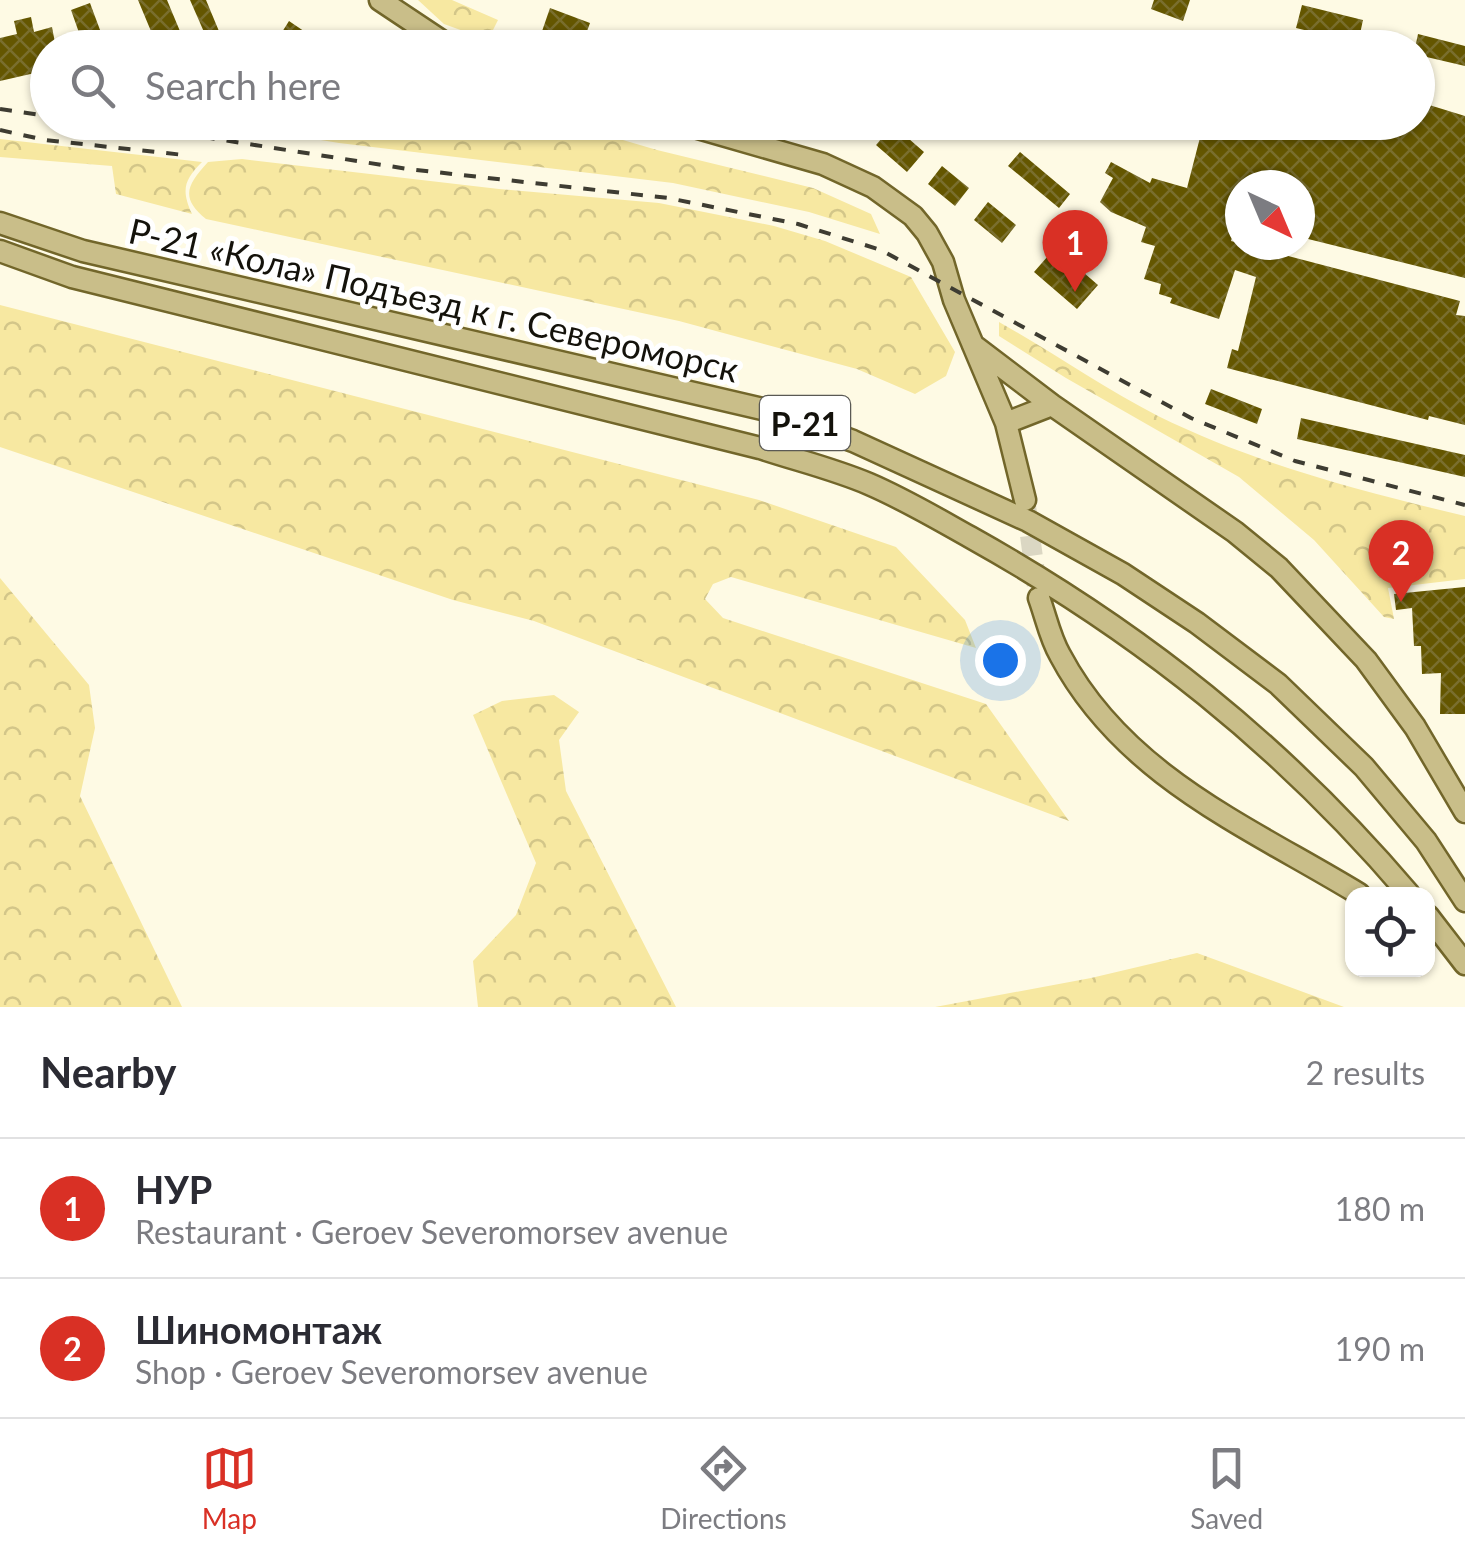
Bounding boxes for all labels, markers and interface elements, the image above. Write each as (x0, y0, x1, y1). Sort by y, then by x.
search box (30, 30, 1435, 140)
icon: search (65, 58, 120, 113)
text: Search here (145, 62, 341, 108)
north arrow (1225, 170, 1315, 260)
street label: Р-21 «Кола» Подъезд к г. Североморск (125, 208, 743, 390)
pin: 1 (1042, 210, 1108, 292)
road number: Р-21 (760, 396, 850, 450)
pin: 2 (1368, 520, 1434, 602)
your location (975, 635, 1026, 686)
map controls (1345, 887, 1435, 977)
button: locate (1345, 887, 1435, 977)
text: Nearby (40, 1047, 177, 1097)
text: 2 results (1306, 1053, 1425, 1092)
text: НУР (135, 1166, 212, 1212)
text: 1 (63, 1189, 82, 1228)
text: 180 m (1335, 1189, 1425, 1228)
text: Restaurant · Geroev Severomorsev avenue (135, 1212, 728, 1251)
text: Шиномонтаж (135, 1306, 382, 1352)
text: 2 (63, 1329, 82, 1368)
text: 190 m (1335, 1329, 1425, 1368)
text: Shop · Geroev Severomorsev avenue (135, 1352, 648, 1391)
tab: Map (202, 1441, 257, 1535)
tab: Directions (660, 1441, 787, 1535)
tab: Saved (1190, 1441, 1263, 1535)

